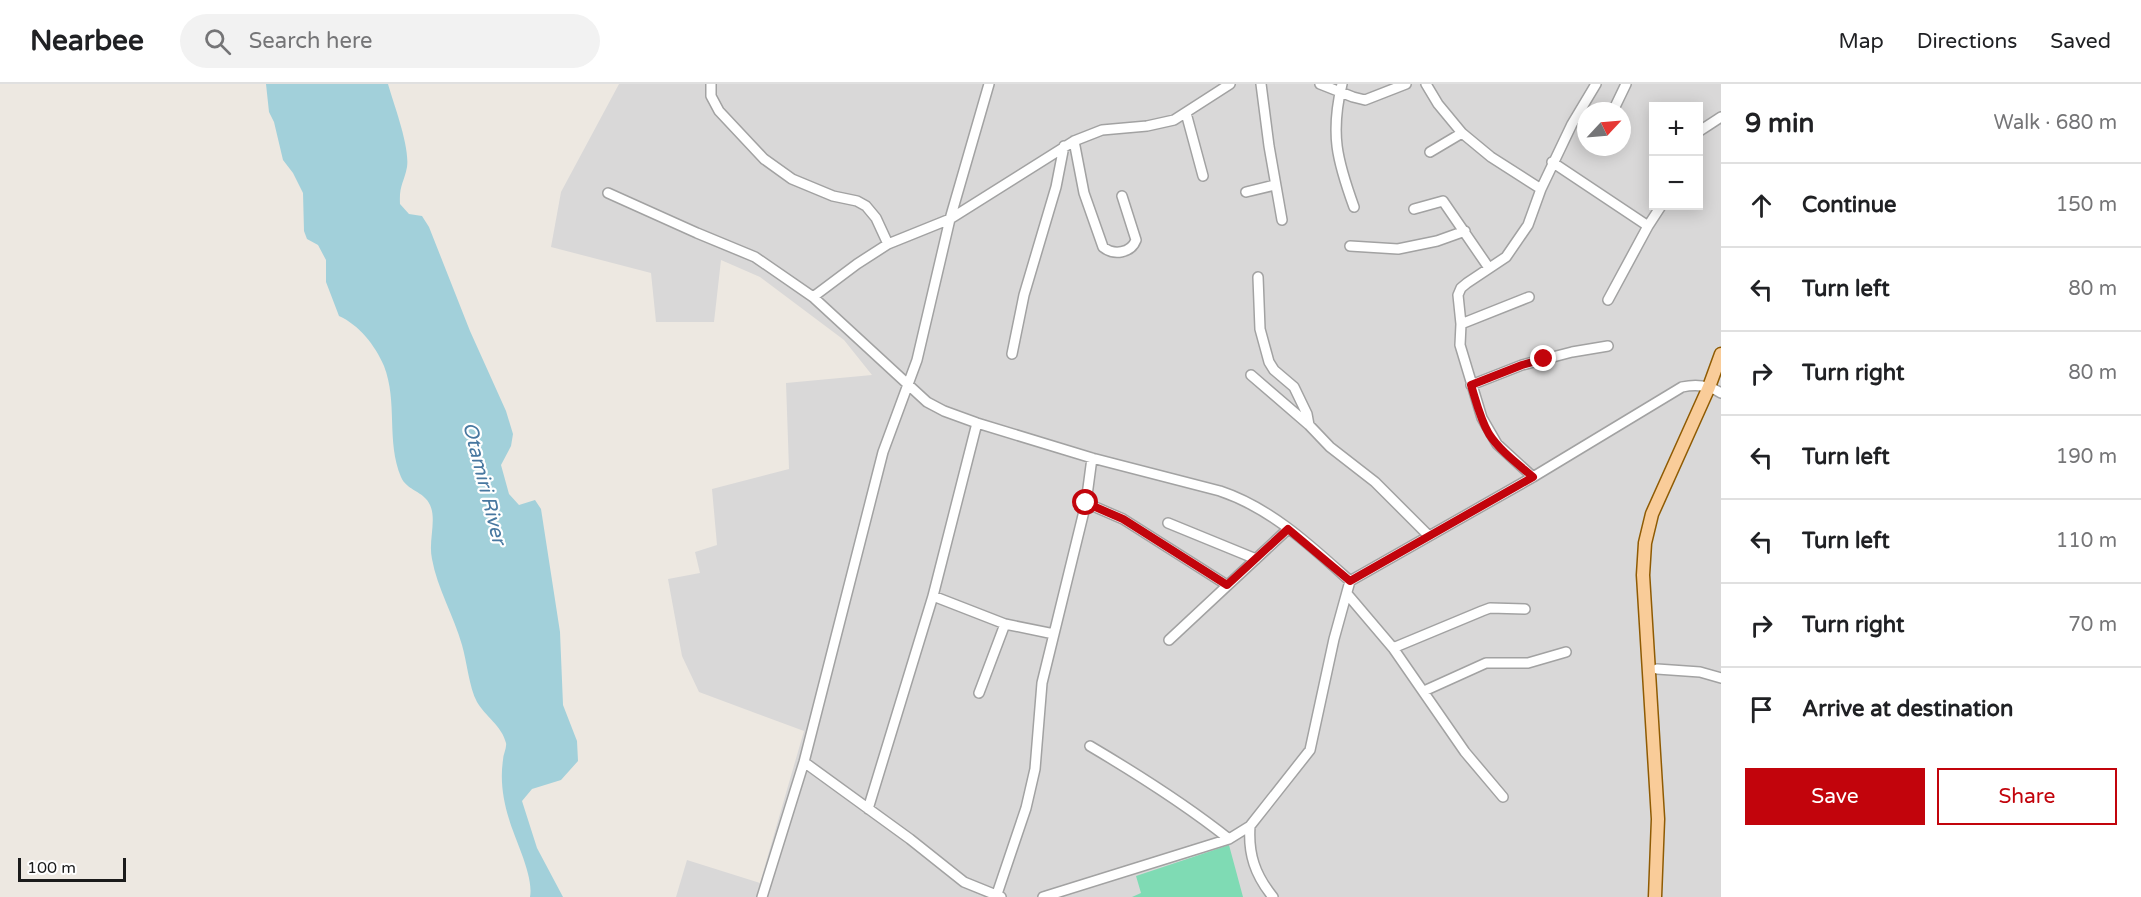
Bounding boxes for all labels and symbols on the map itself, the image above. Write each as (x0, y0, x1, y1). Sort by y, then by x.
north arrow (1577, 102, 1631, 156)
route end (1530, 345, 1556, 371)
water label: Otamiri River (457, 420, 511, 549)
route start (1072, 489, 1098, 515)
scale bar (18, 855, 126, 882)

